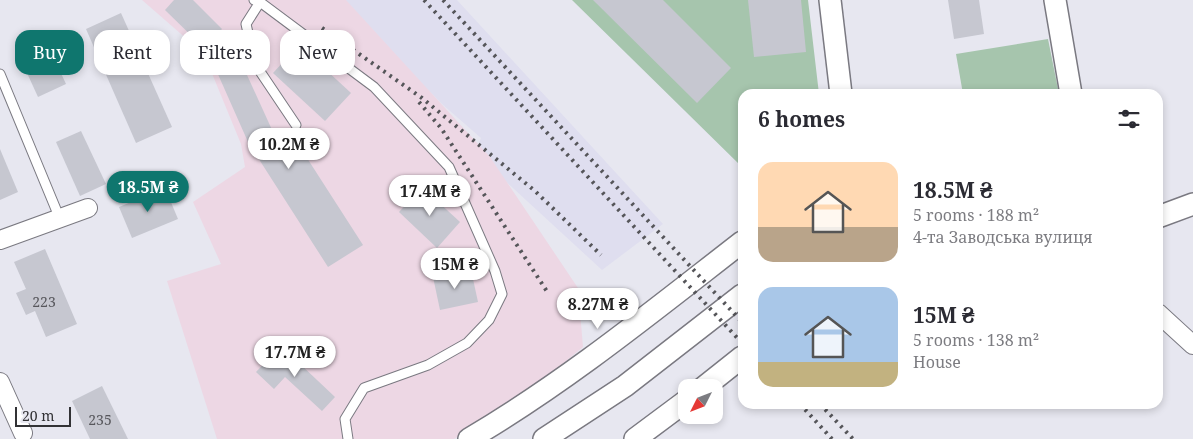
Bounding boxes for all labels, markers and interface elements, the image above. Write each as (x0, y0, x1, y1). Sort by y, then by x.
chip: Buy (15, 30, 84, 75)
chip: Rent (94, 30, 170, 75)
chip: Filters (180, 30, 270, 75)
chip: New (280, 30, 355, 75)
text: 6 homes (758, 105, 845, 133)
icon: filters (1115, 105, 1143, 133)
pin: 10.2M ₴ (243, 128, 335, 170)
text: 10.2M ₴ (259, 133, 319, 155)
pin: 18.5M ₴ (102, 170, 194, 213)
pin: 17.4M ₴ (384, 174, 476, 217)
text: 18.5M ₴ (118, 176, 178, 198)
text: 18.5M ₴ (913, 176, 992, 204)
text: 17.4M ₴ (400, 180, 460, 202)
icon: home (798, 182, 858, 242)
text: 5 rooms · 188 m² (913, 204, 1039, 226)
text: 4-та Заводська вулиця (913, 226, 1093, 248)
pin: 15M ₴ (420, 248, 490, 290)
text: 15M ₴ (432, 253, 478, 275)
pin: 8.27M ₴ (552, 288, 644, 330)
house number: 223 (32, 292, 56, 311)
text: 8.27M ₴ (568, 293, 628, 315)
text: 15M ₴ (913, 301, 974, 329)
icon: home (798, 307, 858, 367)
text: 5 rooms · 138 m² (913, 329, 1039, 351)
pin: 17.7M ₴ (249, 336, 341, 378)
text: 17.7M ₴ (265, 341, 325, 363)
text: House (913, 351, 961, 373)
north arrow (678, 379, 722, 424)
map controls (678, 379, 723, 424)
scale bar (15, 404, 71, 427)
text: 20 m (22, 406, 55, 425)
house number: 235 (88, 410, 112, 429)

